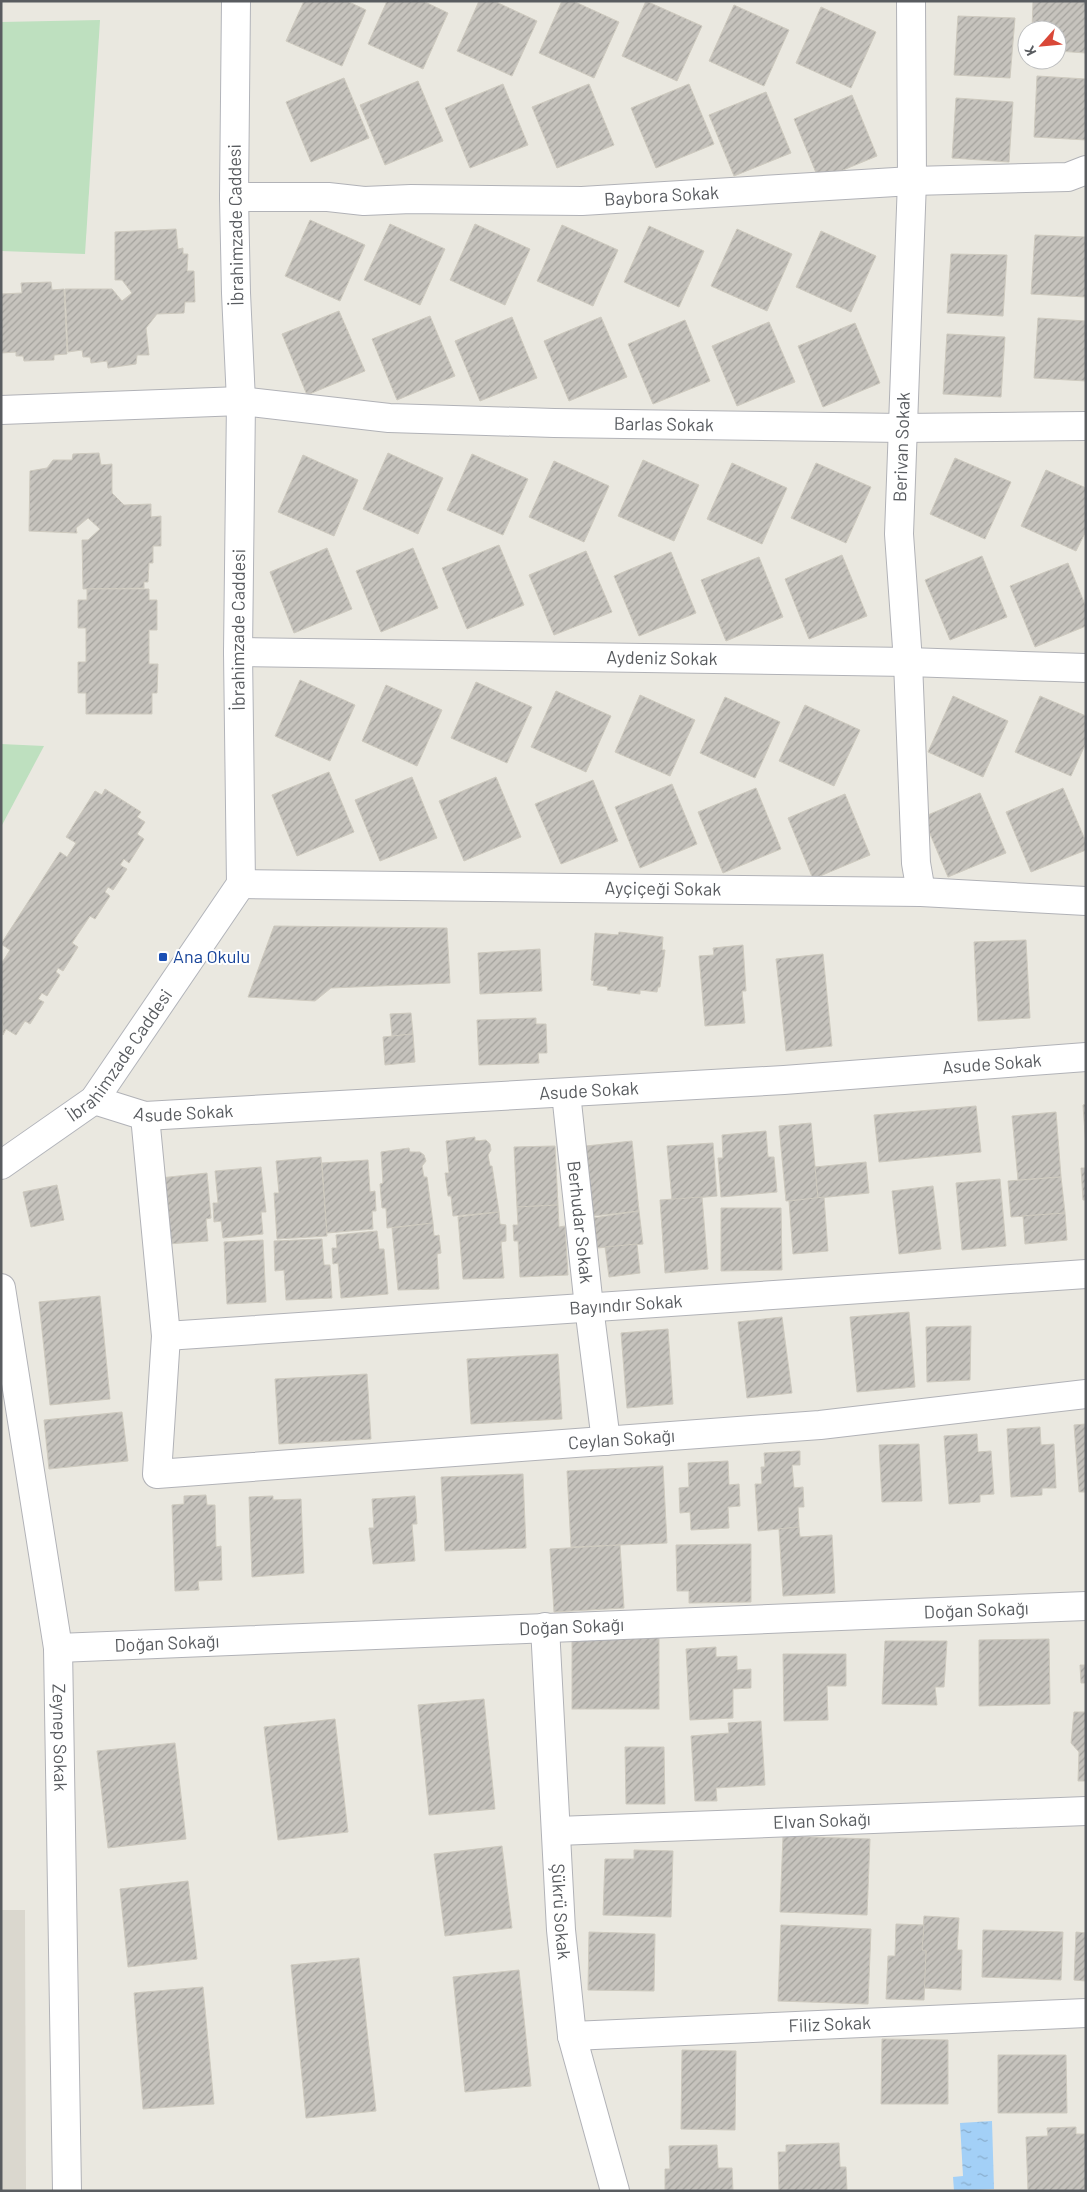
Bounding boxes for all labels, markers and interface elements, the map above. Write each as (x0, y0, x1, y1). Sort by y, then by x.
north arrow (1017, 20, 1067, 70)
text: K (1020, 43, 1040, 59)
street label: İbrahimzade Caddesi (223, 144, 247, 306)
street label: Baybora Sokak (604, 181, 720, 210)
street label: Berivan Sokak (888, 391, 914, 502)
street label: Barlas Sokak (614, 412, 714, 435)
street label: İbrahimzade Caddesi (226, 549, 249, 711)
street label: Aydeniz Sokak (606, 645, 718, 669)
street label: Ayçiçeği Sokak (605, 876, 721, 900)
place label: Ana Okulu (173, 945, 250, 967)
marker: Ana Okulu (157, 951, 169, 963)
street label: İbrahimzade Caddesi (62, 984, 176, 1126)
street label: Asude Sokak (941, 1048, 1042, 1078)
street label: Asude Sokak (538, 1076, 639, 1104)
street label: Asude Sokak (131, 1099, 234, 1126)
street label: Berhudar Sokak (563, 1160, 598, 1285)
street label: Bayındır Sokak (569, 1289, 683, 1319)
street label: Ceylan Sokağı (567, 1424, 676, 1454)
street label: Doğan Sokağı (923, 1596, 1029, 1623)
street label: Doğan Sokağı (519, 1613, 624, 1639)
street label: Doğan Sokağı (114, 1629, 220, 1656)
street label: Zeynep Sokak (49, 1683, 72, 1792)
street label: Elvan Sokağı (773, 1807, 871, 1833)
street label: Şükrü Sokak (547, 1863, 576, 1961)
street label: Filiz Sokak (788, 2011, 871, 2036)

